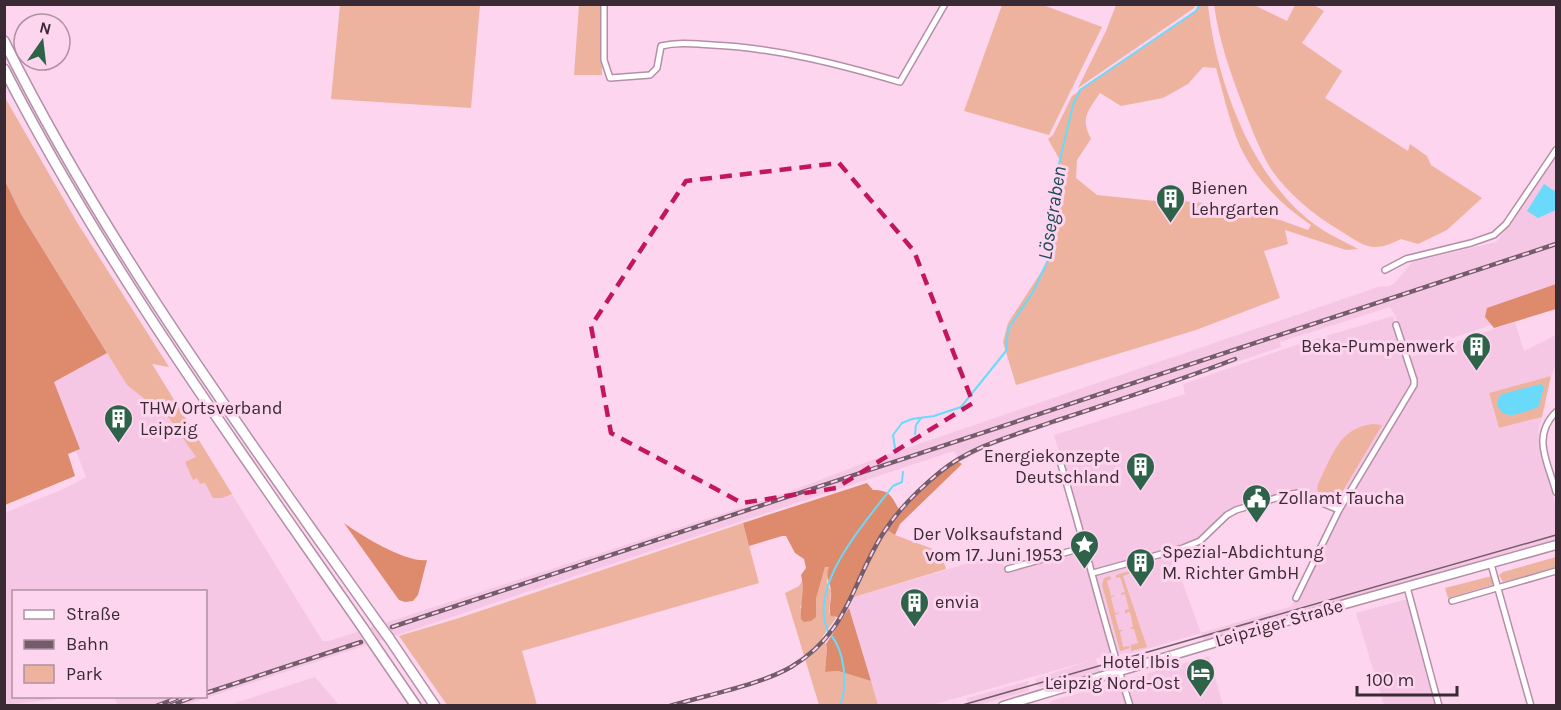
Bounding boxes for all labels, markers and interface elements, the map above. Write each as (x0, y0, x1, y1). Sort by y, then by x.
north arrow (12, 12, 72, 72)
text: N (38, 17, 53, 39)
water label: Lösegraben (1033, 164, 1071, 262)
place label: Bienen Lehrgarten (1191, 177, 1279, 220)
building icon: Bienen Lehrgarten (1154, 182, 1186, 224)
building icon: Beka-Pumpenwerk (1460, 330, 1492, 372)
place label: Beka-Pumpenwerk (1301, 335, 1455, 357)
place label: THW Ortsverband Leipzig (140, 397, 283, 440)
building icon: THW Ortsverband Leipzig (103, 402, 135, 444)
place label: Energiekonzepte Deutschland (984, 445, 1120, 488)
building icon: Energiekonzepte Deutschland (1125, 450, 1157, 492)
public building icon: Zollamt Taucha (1241, 482, 1273, 524)
place label: Zollamt Taucha (1278, 487, 1405, 509)
place label: Der Volksaufstand vom 17. Juni 1953 (913, 523, 1063, 566)
place icon: Der Volksaufstand vom 17. Juni 1953 (1068, 528, 1100, 570)
place label: Spezial-Abdichtung M. Richter GmbH (1162, 541, 1324, 584)
building icon: Spezial-Abdichtung M. Richter GmbH (1125, 546, 1157, 588)
building icon: envia (898, 586, 930, 628)
legend (12, 590, 207, 698)
place label: envia (935, 591, 979, 613)
street label: Leipziger Straße (1213, 594, 1345, 652)
text: Straße (66, 603, 120, 625)
text: Bahn (66, 633, 109, 655)
place label: Hotel Ibis Leipzig Nord-Ost (1045, 651, 1180, 694)
hotel icon: Hotel Ibis Leipzig Nord-Ost (1185, 656, 1217, 698)
scale bar (1357, 659, 1458, 697)
text: Park (66, 663, 103, 685)
text: 100 m (1366, 669, 1414, 691)

